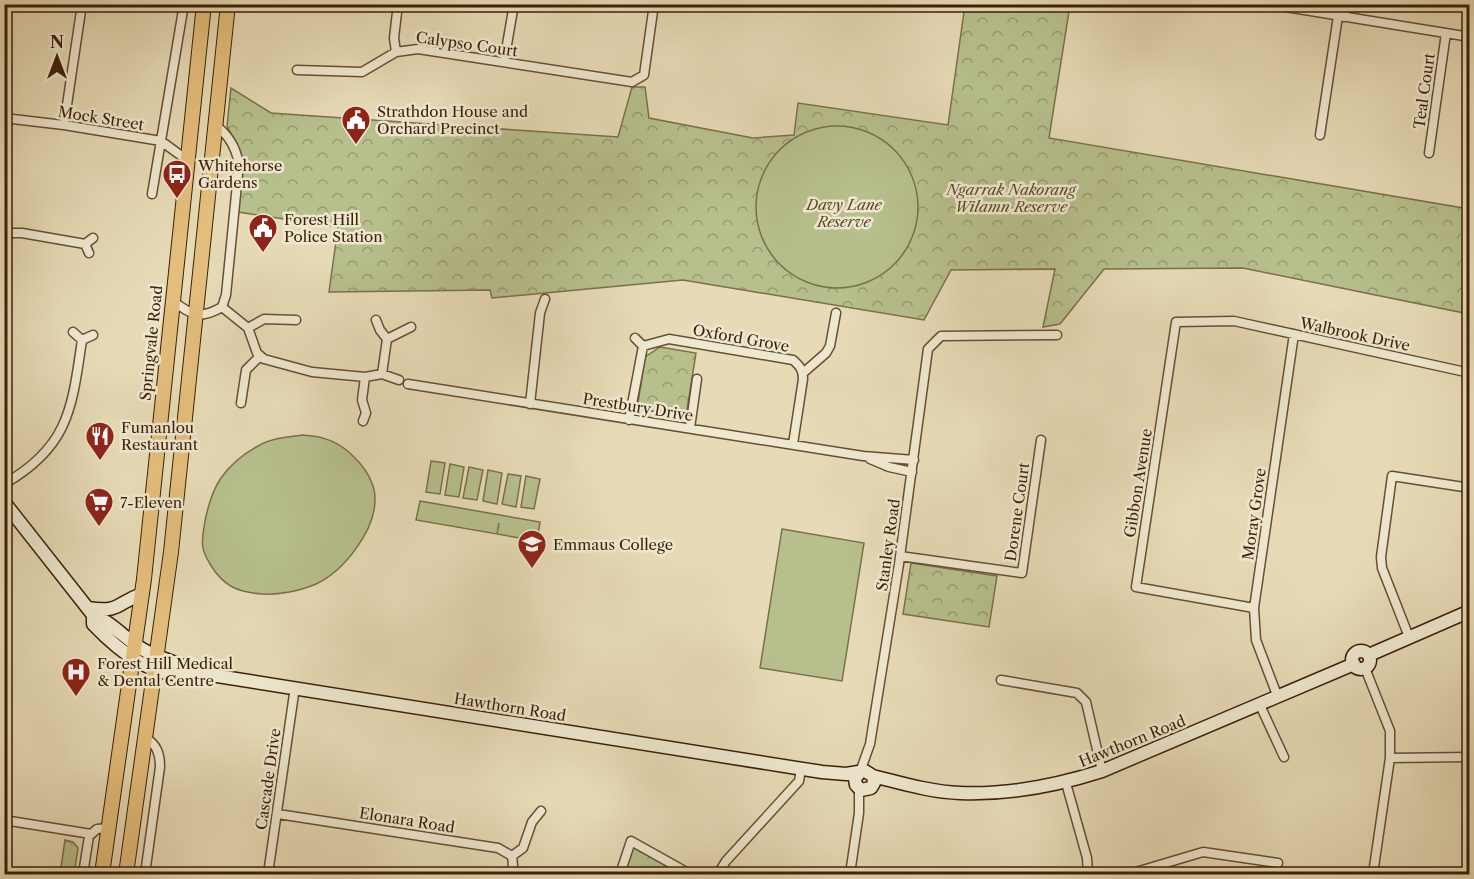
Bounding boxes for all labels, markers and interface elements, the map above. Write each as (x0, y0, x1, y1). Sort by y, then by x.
north arrow (27, 27, 87, 87)
street label: Calypso Court (415, 27, 520, 61)
text: N (50, 32, 64, 52)
street label: Teal Court (1409, 51, 1439, 130)
street label: Mock Street (57, 102, 146, 134)
place label: Strathdon House and Orchard Precinct (377, 102, 528, 138)
public building icon: Strathdon House and Orchard Precinct (340, 104, 372, 146)
place label: Whitehorse Gardens (197, 156, 282, 192)
bus stop icon: Whitehorse Gardens (161, 158, 193, 200)
park label: Ngarrak Nakorang Wilamn Reserve (945, 180, 1077, 216)
park label: Davy Lane Reserve (805, 195, 882, 231)
place label: Forest Hill Police Station (284, 210, 383, 246)
public building icon: Forest Hill Police Station (247, 212, 279, 254)
street label: Springvale Road (135, 284, 167, 402)
street label: Walbrook Drive (1297, 313, 1412, 355)
street label: Oxford Grove (691, 320, 791, 356)
street label: Prestbury Drive (581, 389, 695, 425)
place label: Fumanlou Restaurant (121, 418, 199, 454)
restaurant icon: Fumanlou Restaurant (84, 420, 116, 462)
street label: Gibbon Avenue (1120, 427, 1156, 539)
street label: Dorene Court (1001, 461, 1033, 562)
street label: Moray Grove (1238, 467, 1270, 561)
supermarket icon: 7-Eleven (83, 486, 115, 528)
place label: 7-Eleven (120, 493, 183, 512)
street label: Stanley Road (872, 498, 904, 592)
school or university icon: Emmaus College (516, 528, 548, 570)
place label: Emmaus College (553, 535, 673, 554)
place label: Forest Hill Medical & Dental Centre (97, 654, 234, 690)
hospital icon: Forest Hill Medical & Dental Centre (60, 656, 92, 698)
street label: Hawthorn Road (453, 689, 567, 725)
street label: Hawthorn Road (1076, 711, 1188, 771)
street label: Cascade Drive (251, 727, 285, 831)
street label: Elonara Road (358, 803, 456, 837)

